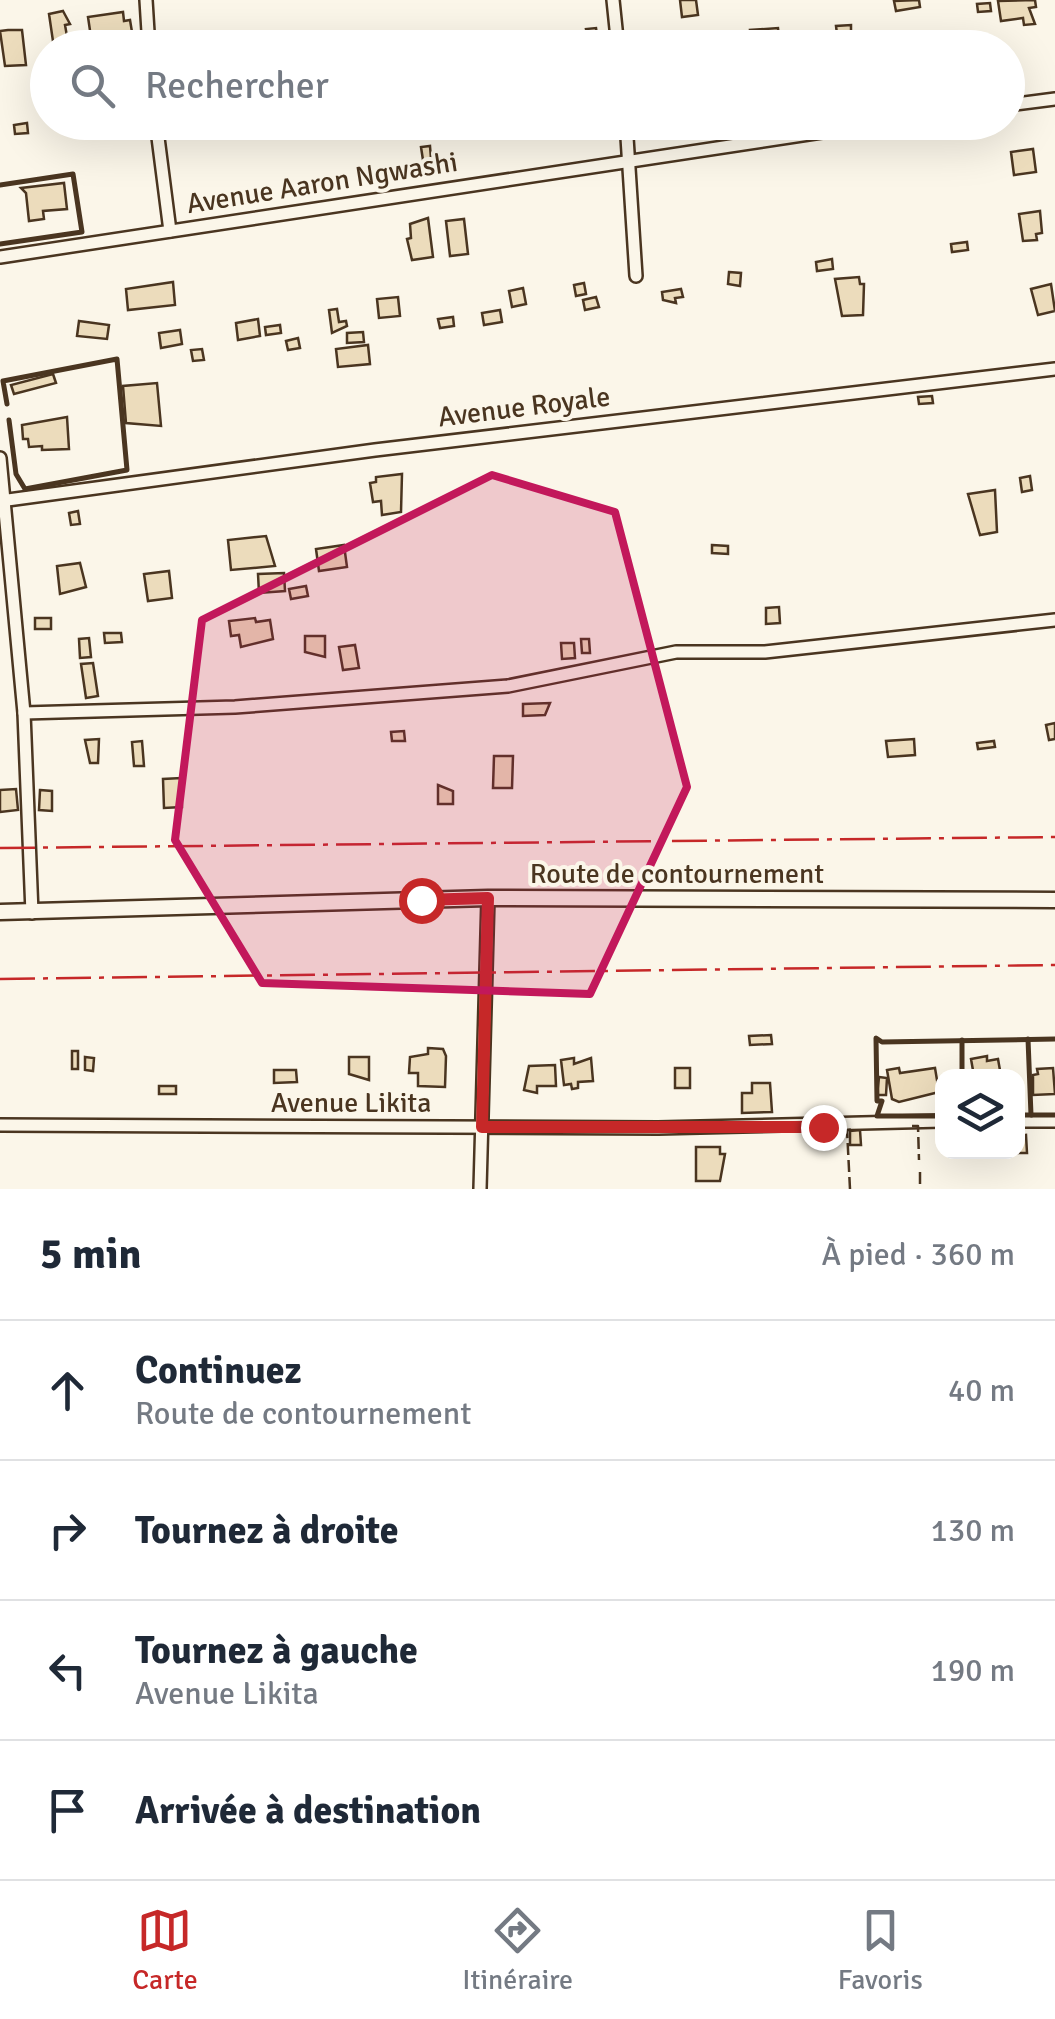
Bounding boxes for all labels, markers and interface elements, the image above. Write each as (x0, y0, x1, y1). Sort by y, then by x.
search box (30, 30, 1025, 140)
icon: search (65, 58, 120, 113)
text: Rechercher (145, 62, 329, 109)
street label: Avenue Aaron Ngwashi (184, 145, 460, 221)
street label: Avenue Royale (436, 380, 612, 434)
street label: Route de contournement (530, 857, 824, 891)
route start (399, 878, 445, 924)
map controls (935, 1069, 1025, 1159)
button: layers (935, 1069, 1025, 1159)
street label: Avenue Likita (271, 1086, 431, 1120)
route end (801, 1105, 847, 1151)
text: 5 min (40, 1229, 141, 1280)
text: À pied · 360 m (822, 1235, 1015, 1274)
text: Continuez (135, 1347, 302, 1394)
icon: ahead (40, 1363, 95, 1418)
text: 40 m (948, 1371, 1015, 1410)
text: Route de contournement (135, 1394, 471, 1433)
icon: right (40, 1503, 95, 1558)
text: Tournez à droite (135, 1507, 399, 1554)
text: 130 m (931, 1511, 1015, 1550)
text: Tournez à gauche (135, 1627, 418, 1674)
icon: left (40, 1643, 95, 1698)
text: 190 m (931, 1651, 1015, 1690)
text: Avenue Likita (135, 1674, 319, 1713)
icon: arrive (40, 1783, 95, 1838)
text: Arrivée à destination (135, 1787, 481, 1834)
tab: Carte (132, 1903, 198, 1997)
tab: Itinéraire (462, 1903, 573, 1997)
tab: Favoris (838, 1903, 923, 1997)

